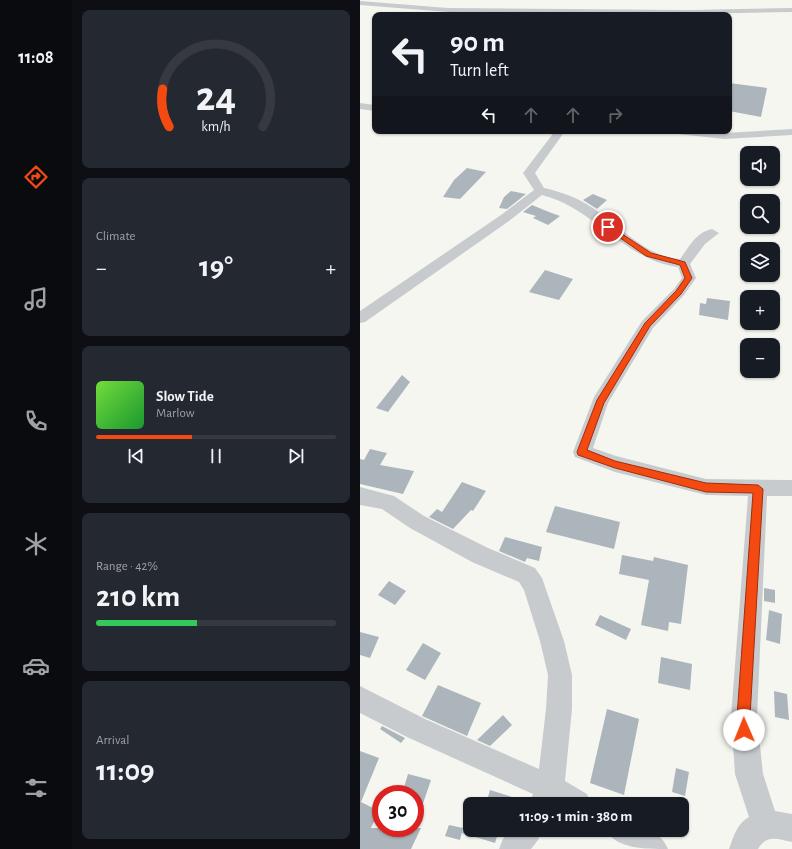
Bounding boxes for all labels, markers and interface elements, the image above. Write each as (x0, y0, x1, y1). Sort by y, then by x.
icon: left (384, 28, 436, 80)
text: 90 m (450, 29, 505, 57)
text: 11:08 (18, 49, 54, 67)
text: Turn left (450, 62, 509, 80)
text: 24 (196, 77, 236, 118)
icon: left (478, 104, 500, 126)
icon: ahead (520, 104, 542, 126)
icon: ahead (562, 104, 584, 126)
icon: right (604, 104, 626, 126)
text: km/h (201, 119, 231, 133)
map controls (740, 146, 780, 378)
button: sound (740, 146, 780, 186)
icon: directions (22, 163, 50, 191)
button: search (740, 194, 780, 234)
pin (591, 210, 625, 244)
icon: arrive (597, 216, 619, 238)
text: Climate (96, 230, 135, 243)
button: layers (740, 242, 780, 282)
text: 19° (199, 252, 233, 282)
text: − (96, 257, 107, 279)
text: + (325, 257, 336, 279)
icon: music (22, 285, 50, 313)
button: + (740, 290, 780, 330)
button: − (740, 338, 780, 378)
text: Slow Tide (156, 389, 214, 404)
icon: phone (22, 407, 50, 435)
text: Marlow (156, 407, 194, 420)
icon: previous (125, 445, 147, 467)
icon: pause (205, 445, 227, 467)
icon: next (285, 445, 307, 467)
icon: climate (22, 530, 50, 558)
text: Range · 42% (96, 560, 158, 573)
text: 210 km (96, 582, 180, 612)
icon: car (22, 652, 50, 680)
position arrow (723, 709, 765, 751)
text: Arrival (96, 734, 129, 747)
text: 11:09 (96, 756, 155, 786)
icon: filters (22, 774, 50, 802)
speed limit sign: 30 (372, 785, 424, 837)
text: 11:09 · 1 min · 380 m (520, 809, 632, 824)

